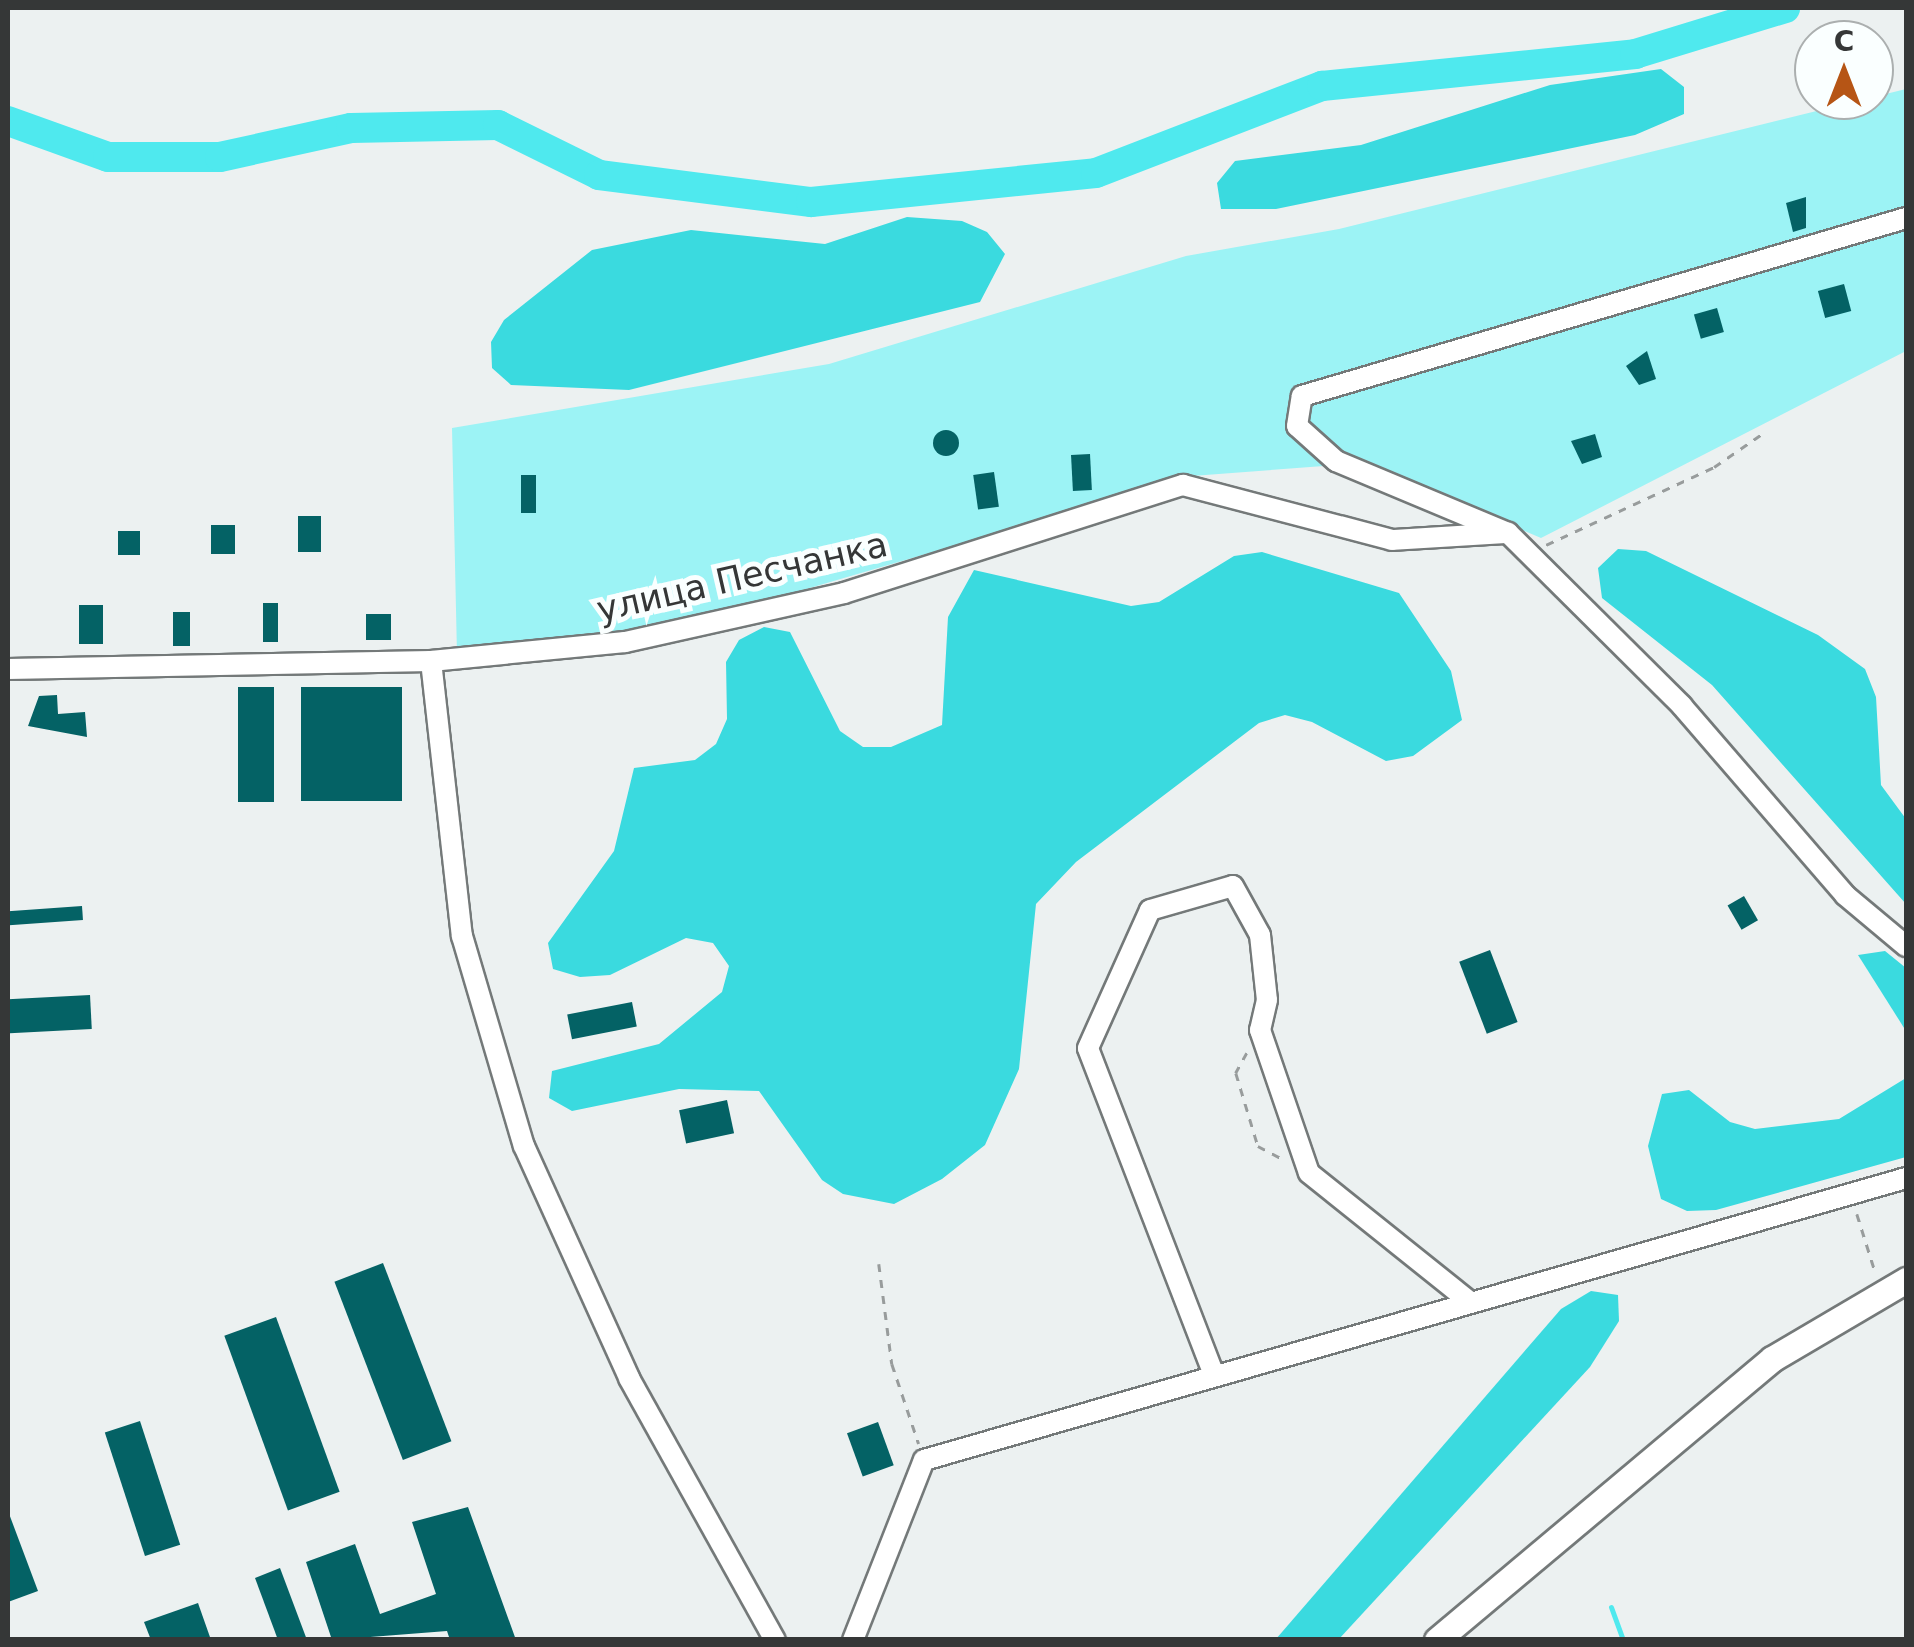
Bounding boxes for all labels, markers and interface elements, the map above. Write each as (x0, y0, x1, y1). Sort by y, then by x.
north arrow (1794, 20, 1894, 120)
text: С (1834, 25, 1854, 58)
street label: улица Песчанка (593, 523, 891, 631)

